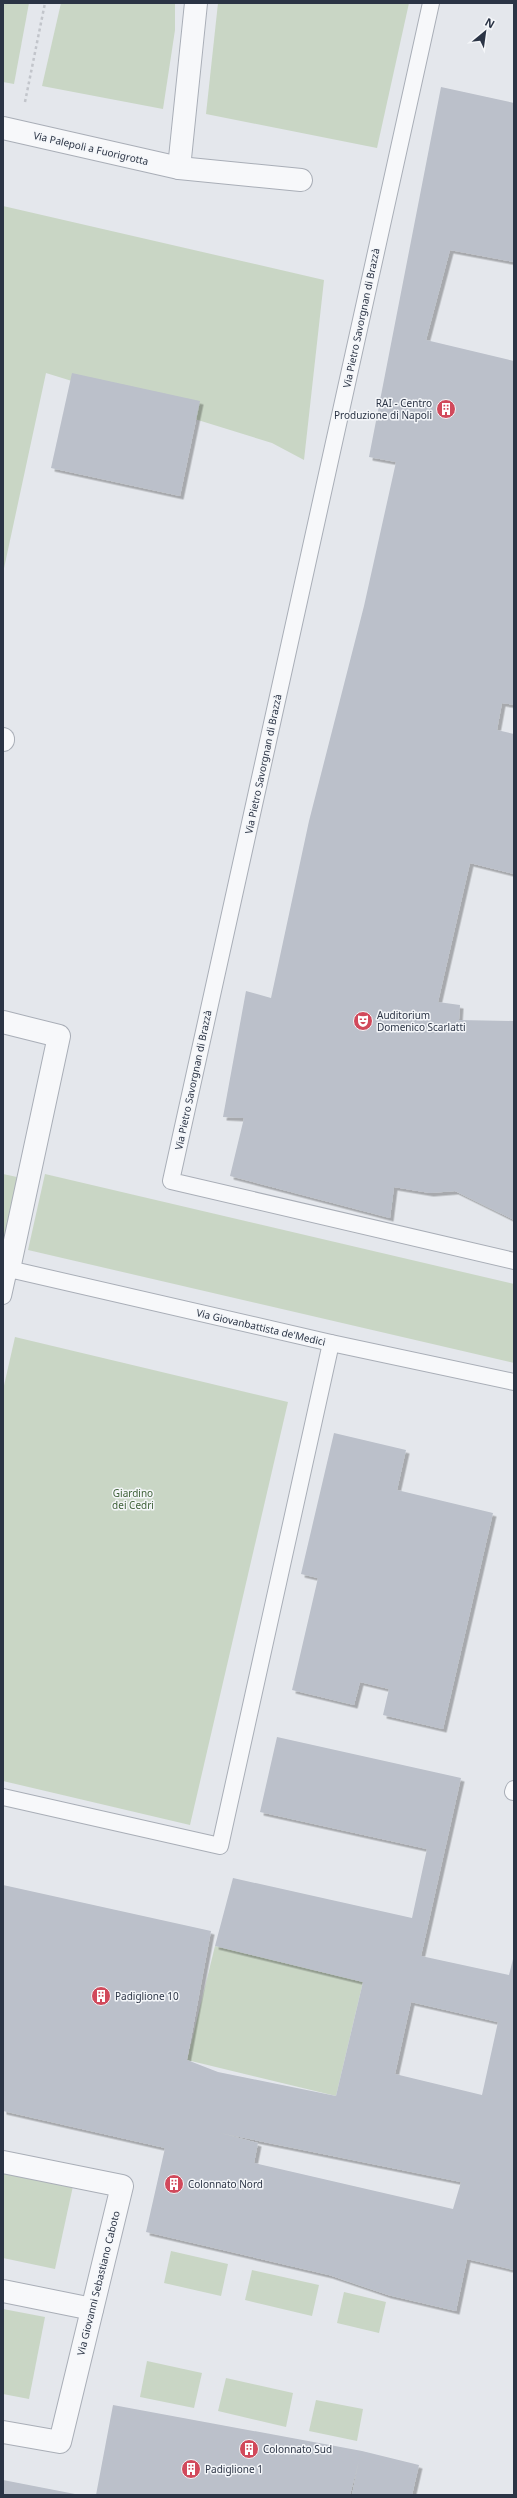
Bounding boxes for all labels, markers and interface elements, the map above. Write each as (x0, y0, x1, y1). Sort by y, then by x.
north arrow (465, 12, 505, 52)
text: N (483, 14, 498, 32)
street label: Via Palepoli a Fuorigrotta (32, 128, 150, 168)
street label: Via Pietro Savorgnan di Brazzà (339, 247, 383, 389)
place label: RAI - Centro Produzione di Napoli (334, 396, 432, 422)
building icon: RAI - Centro Produzione di Napoli (435, 398, 457, 420)
street label: Via Pietro Savorgnan di Brazzà (241, 693, 285, 835)
place label: Auditorium Domenico Scarlatti (377, 1008, 466, 1034)
street label: Via Pietro Savorgnan di Brazzà (171, 1009, 215, 1151)
theatre icon: Auditorium Domenico Scarlatti (352, 1010, 374, 1032)
street label: Via Giovanbattista de'Medici (195, 1305, 327, 1349)
park label: Giardino dei Cedri (112, 1486, 154, 1512)
building icon: Padiglione 10 (90, 1985, 112, 2007)
place label: Padiglione 10 (115, 1989, 179, 2003)
building icon: Colonnato Nord (163, 2173, 185, 2195)
place label: Colonnato Nord (188, 2177, 263, 2191)
street label: Via Giovanni Sebastiano Caboto (73, 2209, 123, 2357)
building icon: Colonnato Sud (238, 2438, 260, 2460)
place label: Colonnato Sud (263, 2442, 332, 2456)
building icon: Padiglione 1 (180, 2458, 202, 2480)
place label: Padiglione 1 (205, 2462, 263, 2476)

